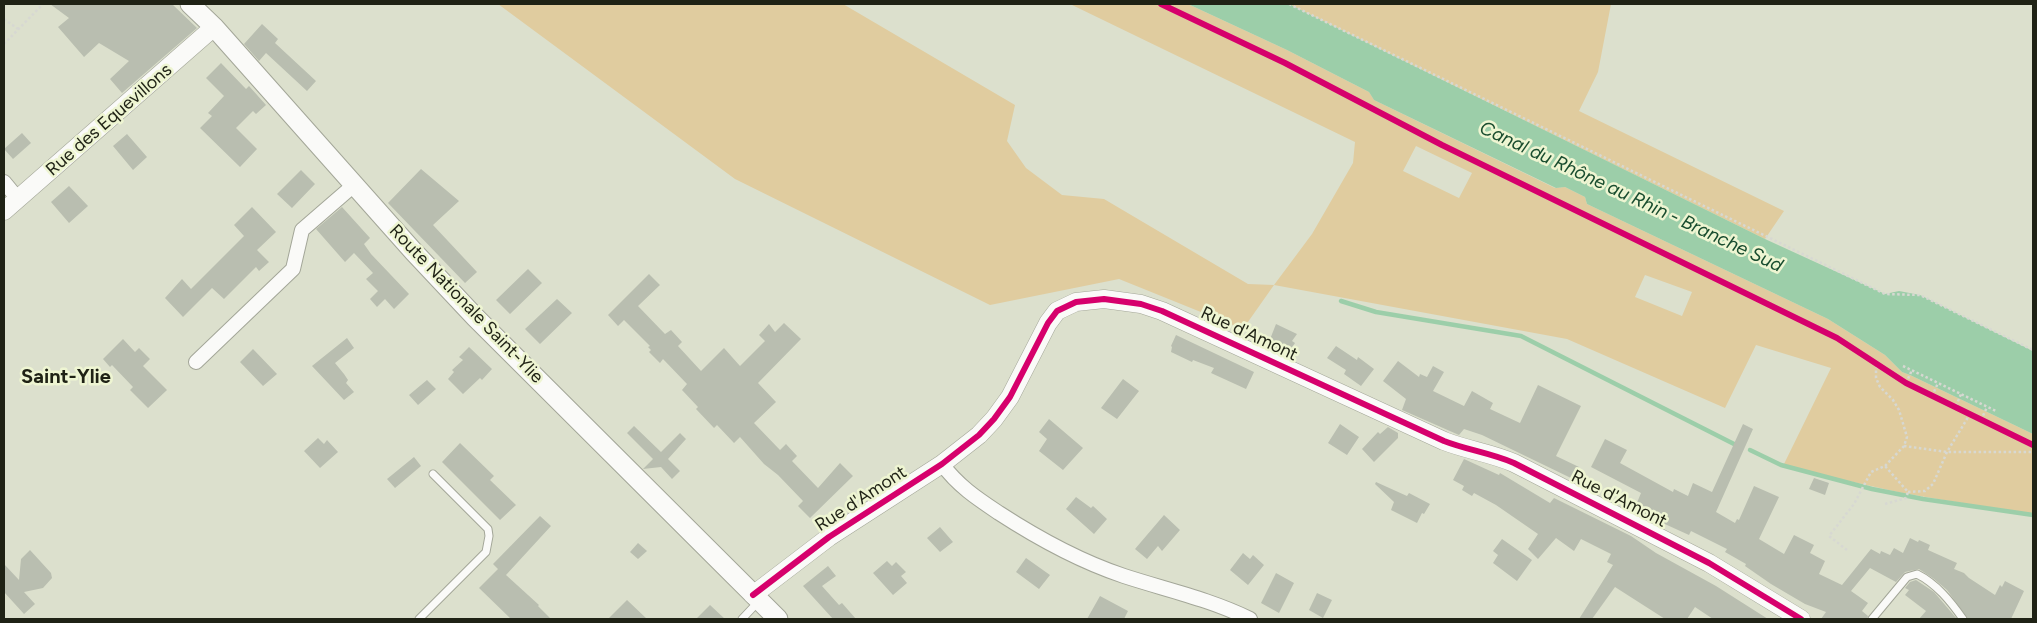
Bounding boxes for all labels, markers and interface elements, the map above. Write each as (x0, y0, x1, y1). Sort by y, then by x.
street label: Rue des Equevillons (42, 59, 176, 181)
water label: Canal du Rhône au Rhin - Branche Sud (1476, 117, 1786, 277)
street label: Route Nationale Saint-Ylie (384, 220, 548, 388)
street label: Rue d'Amont (1197, 302, 1301, 366)
district label: Saint-Ylie (21, 365, 111, 389)
street label: Rue d'Amont (811, 461, 911, 537)
street label: Rue d'Amont (1568, 466, 1670, 532)

